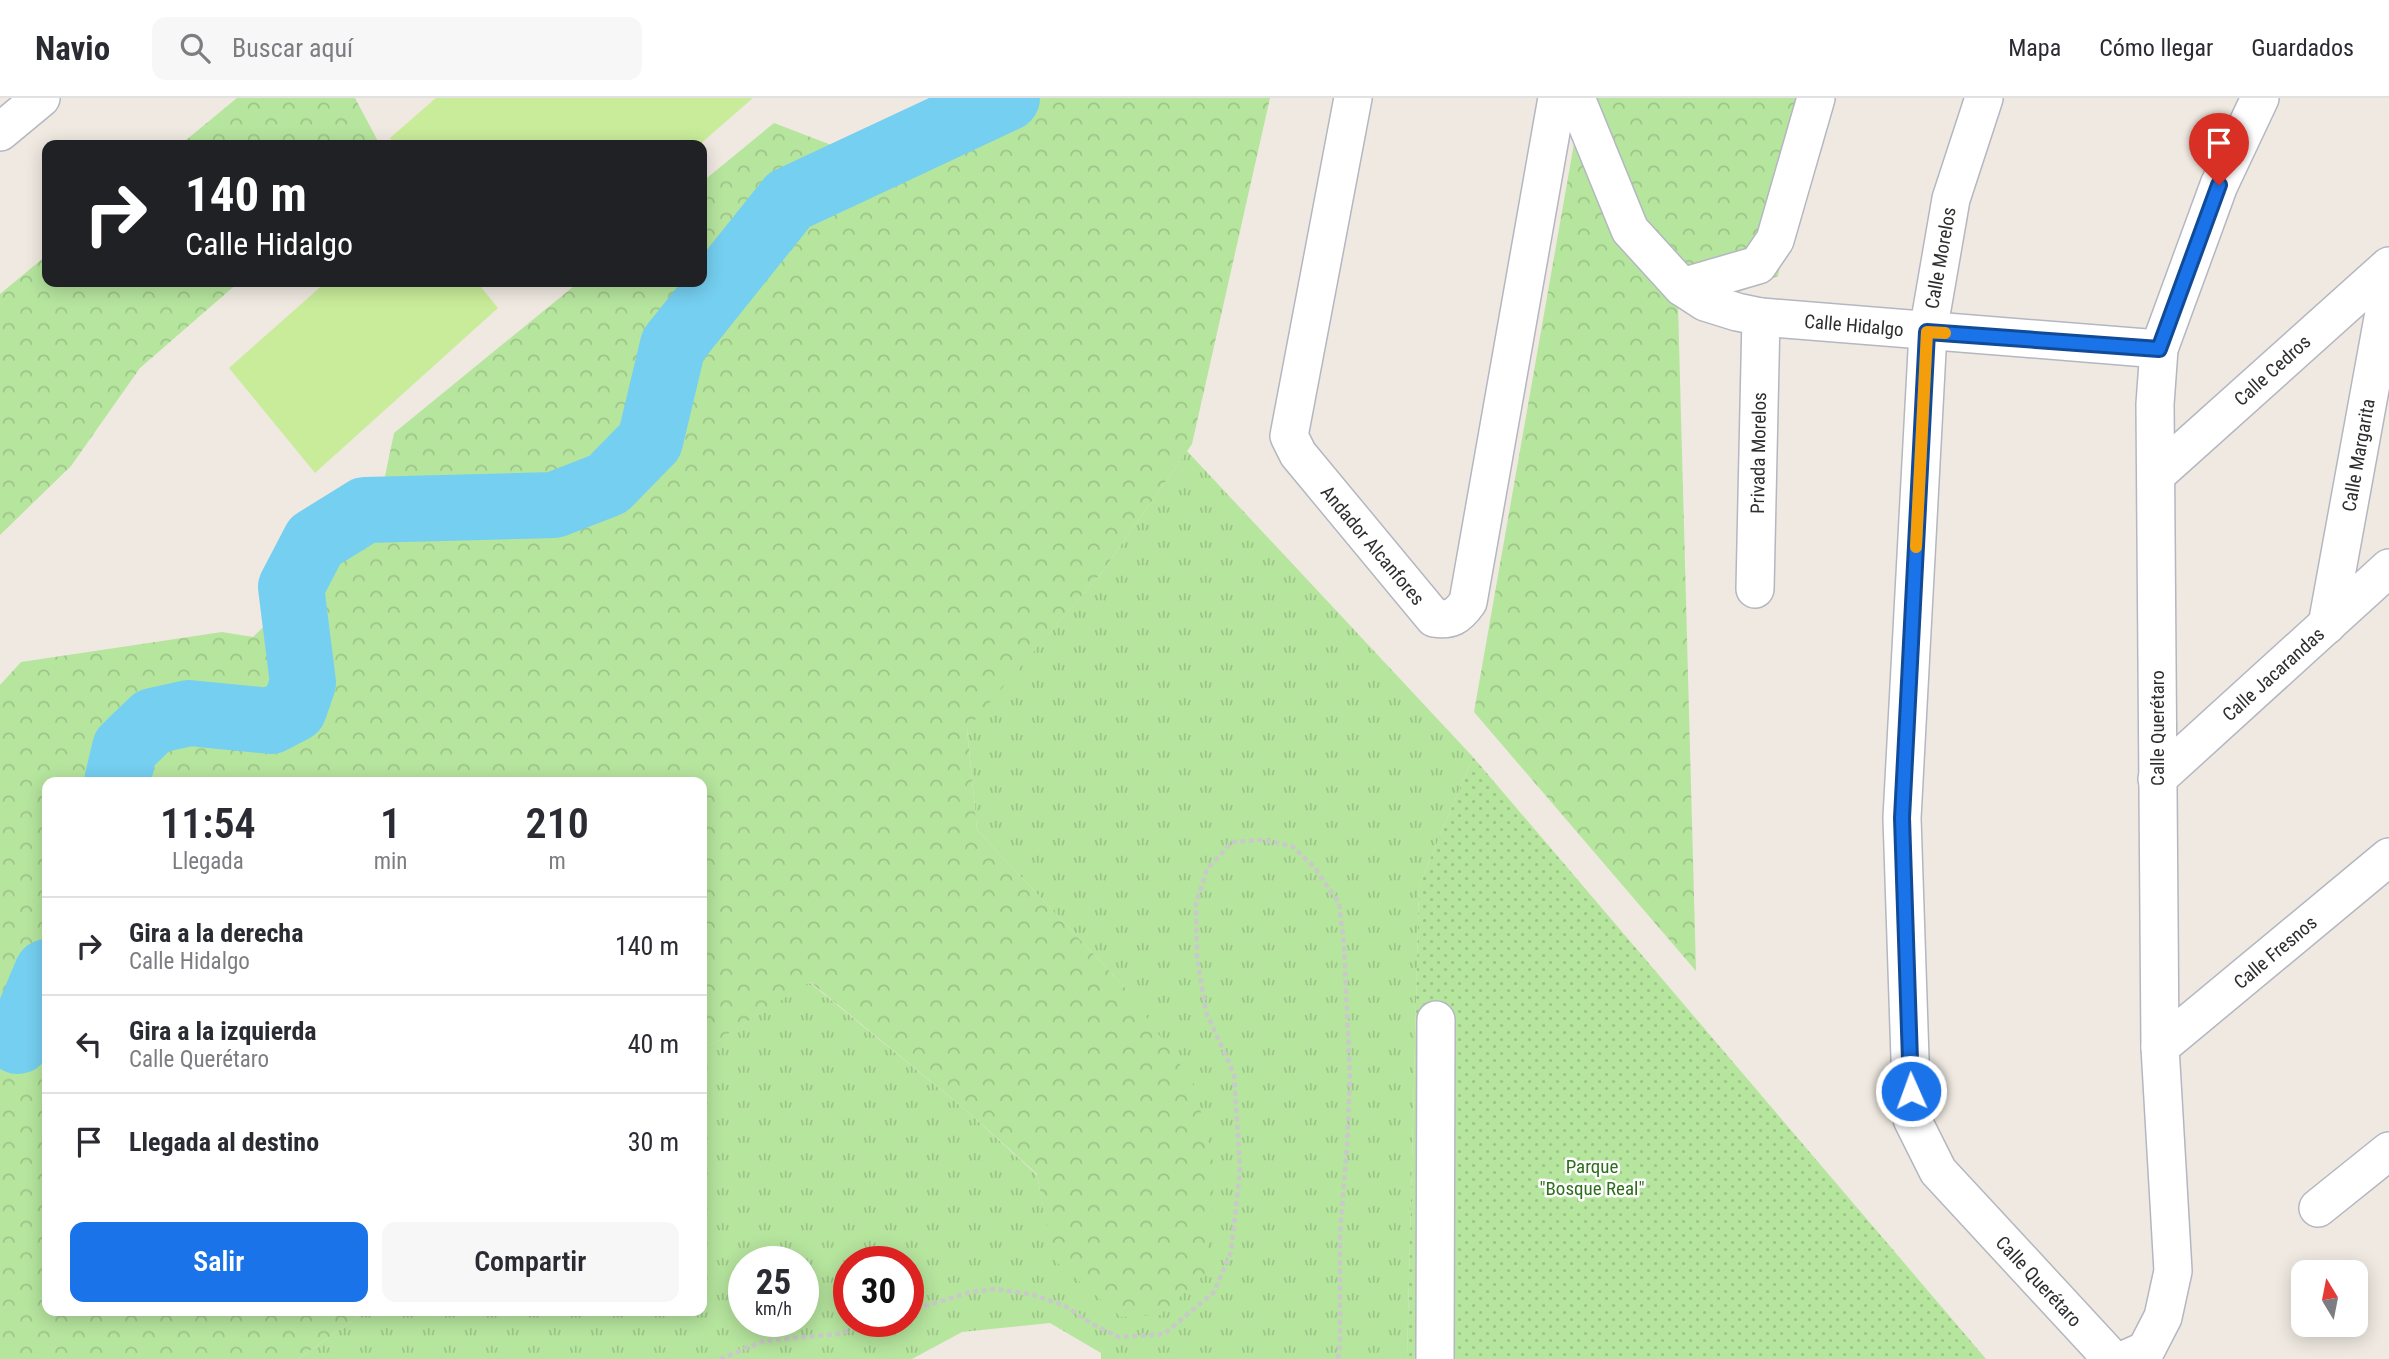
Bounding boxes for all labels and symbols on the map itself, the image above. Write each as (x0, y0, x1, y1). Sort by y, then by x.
pin (2189, 113, 2249, 185)
street label: Calle Morelos (1920, 205, 1961, 311)
street label: Calle Hidalgo (1803, 310, 1905, 341)
street label: Calle Cedros (2229, 330, 2315, 411)
street label: Privada Morelos (1746, 392, 1771, 514)
street label: Calle Margarita (2337, 397, 2380, 513)
street label: Andador Alcanfores (1316, 481, 1429, 610)
street label: Calle Jacarandas (2218, 623, 2329, 726)
street label: Calle Querétaro (2146, 670, 2169, 786)
street label: Calle Fresnos (2229, 911, 2322, 994)
position arrow (1874, 1054, 1948, 1128)
park label: Parque "Bosque Real" (1539, 1155, 1645, 1200)
street label: Calle Querétaro (1991, 1231, 2087, 1332)
speed limit sign: 30 (833, 1246, 924, 1337)
north arrow (2291, 1260, 2368, 1337)

